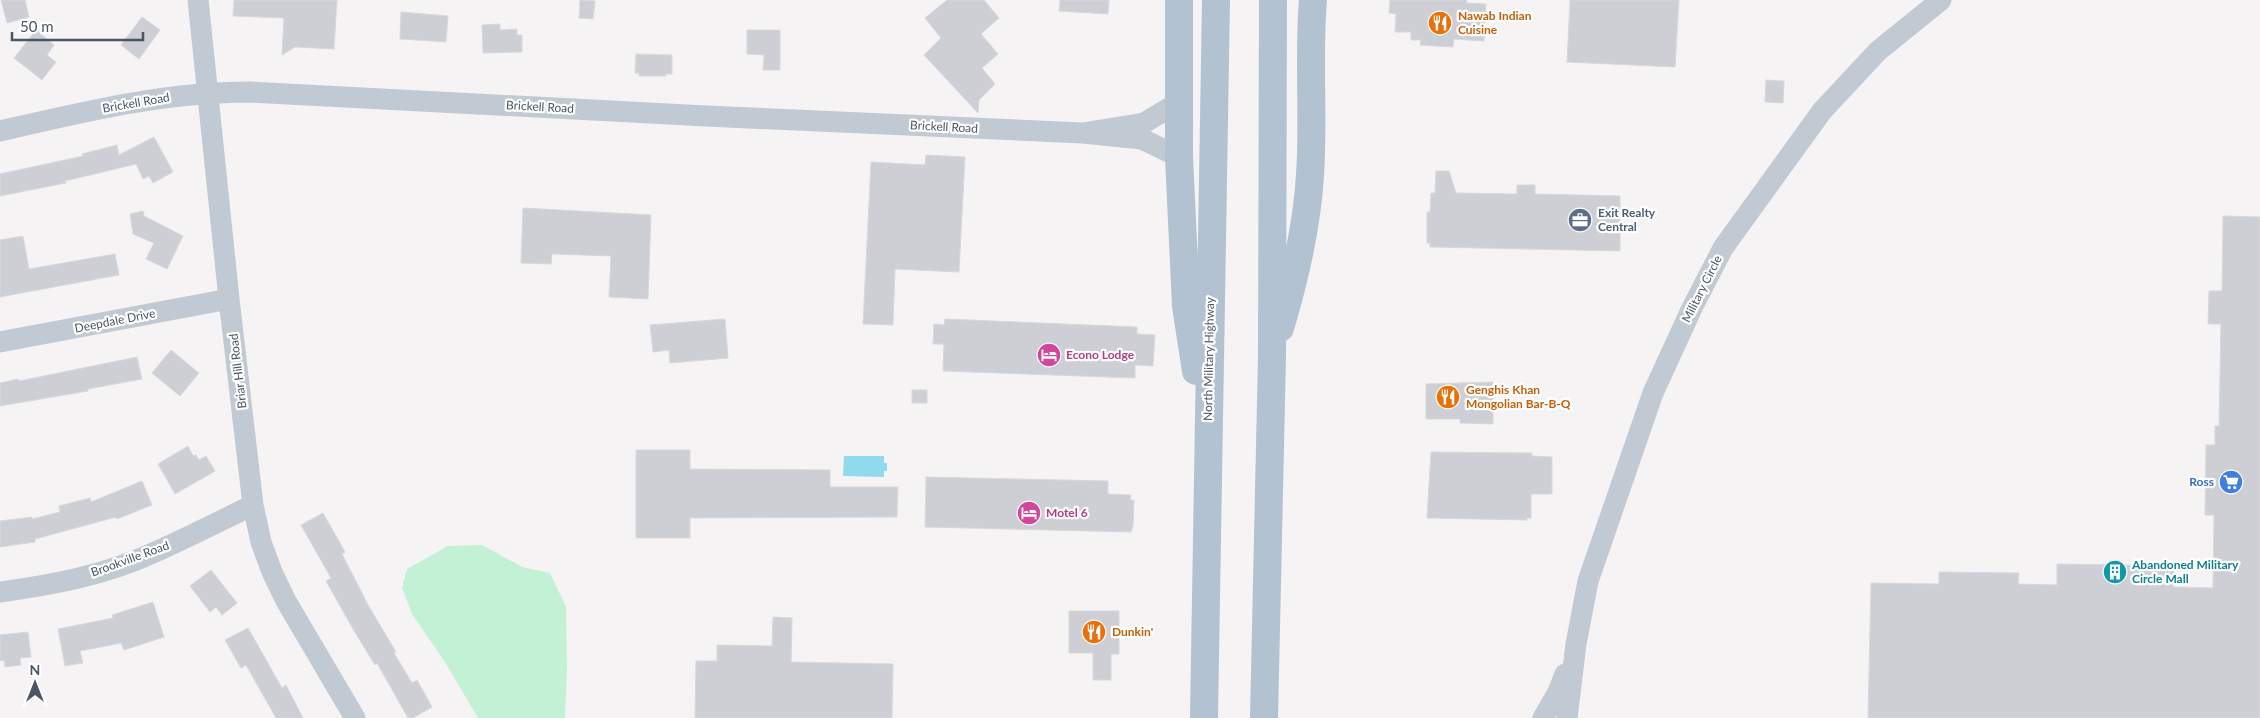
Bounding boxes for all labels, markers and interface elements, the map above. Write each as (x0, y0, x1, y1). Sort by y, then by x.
place label: Nawab Indian Cuisine (1458, 8, 1532, 37)
scale bar (12, 10, 144, 42)
restaurant icon: Nawab Indian Cuisine (1427, 10, 1453, 36)
text: 50 m (20, 17, 54, 35)
street label: Brickell Road (101, 89, 171, 116)
street label: Brickell Road (506, 97, 574, 116)
street label: Brickell Road (910, 117, 978, 136)
place label: Exit Realty Central (1598, 205, 1656, 234)
office icon: Exit Realty Central (1567, 207, 1593, 233)
street label: Military Circle (1678, 253, 1725, 325)
street label: North Military Highway (1200, 296, 1217, 421)
street label: Deepdale Drive (73, 305, 157, 336)
street label: Briar Hill Road (225, 333, 250, 409)
hotel icon: Econo Lodge (1036, 342, 1062, 368)
place label: Econo Lodge (1066, 347, 1135, 362)
place label: Genghis Khan Mongolian Bar-B-Q (1466, 382, 1571, 411)
restaurant icon: Genghis Khan Mongolian Bar-B-Q (1435, 384, 1461, 410)
supermarket icon: Ross (2218, 469, 2244, 495)
place label: Ross (2189, 474, 2214, 489)
hotel icon: Motel 6 (1016, 500, 1042, 526)
place label: Motel 6 (1046, 505, 1088, 520)
street label: Brookville Road (89, 537, 171, 580)
place label: Abandoned Military Circle Mall (2131, 557, 2239, 586)
building icon: Abandoned Military Circle Mall (2102, 559, 2128, 585)
restaurant icon: Dunkin' (1081, 619, 1107, 645)
place label: Dunkin' (1112, 624, 1153, 639)
north arrow (10, 658, 60, 708)
text: N (30, 661, 40, 678)

